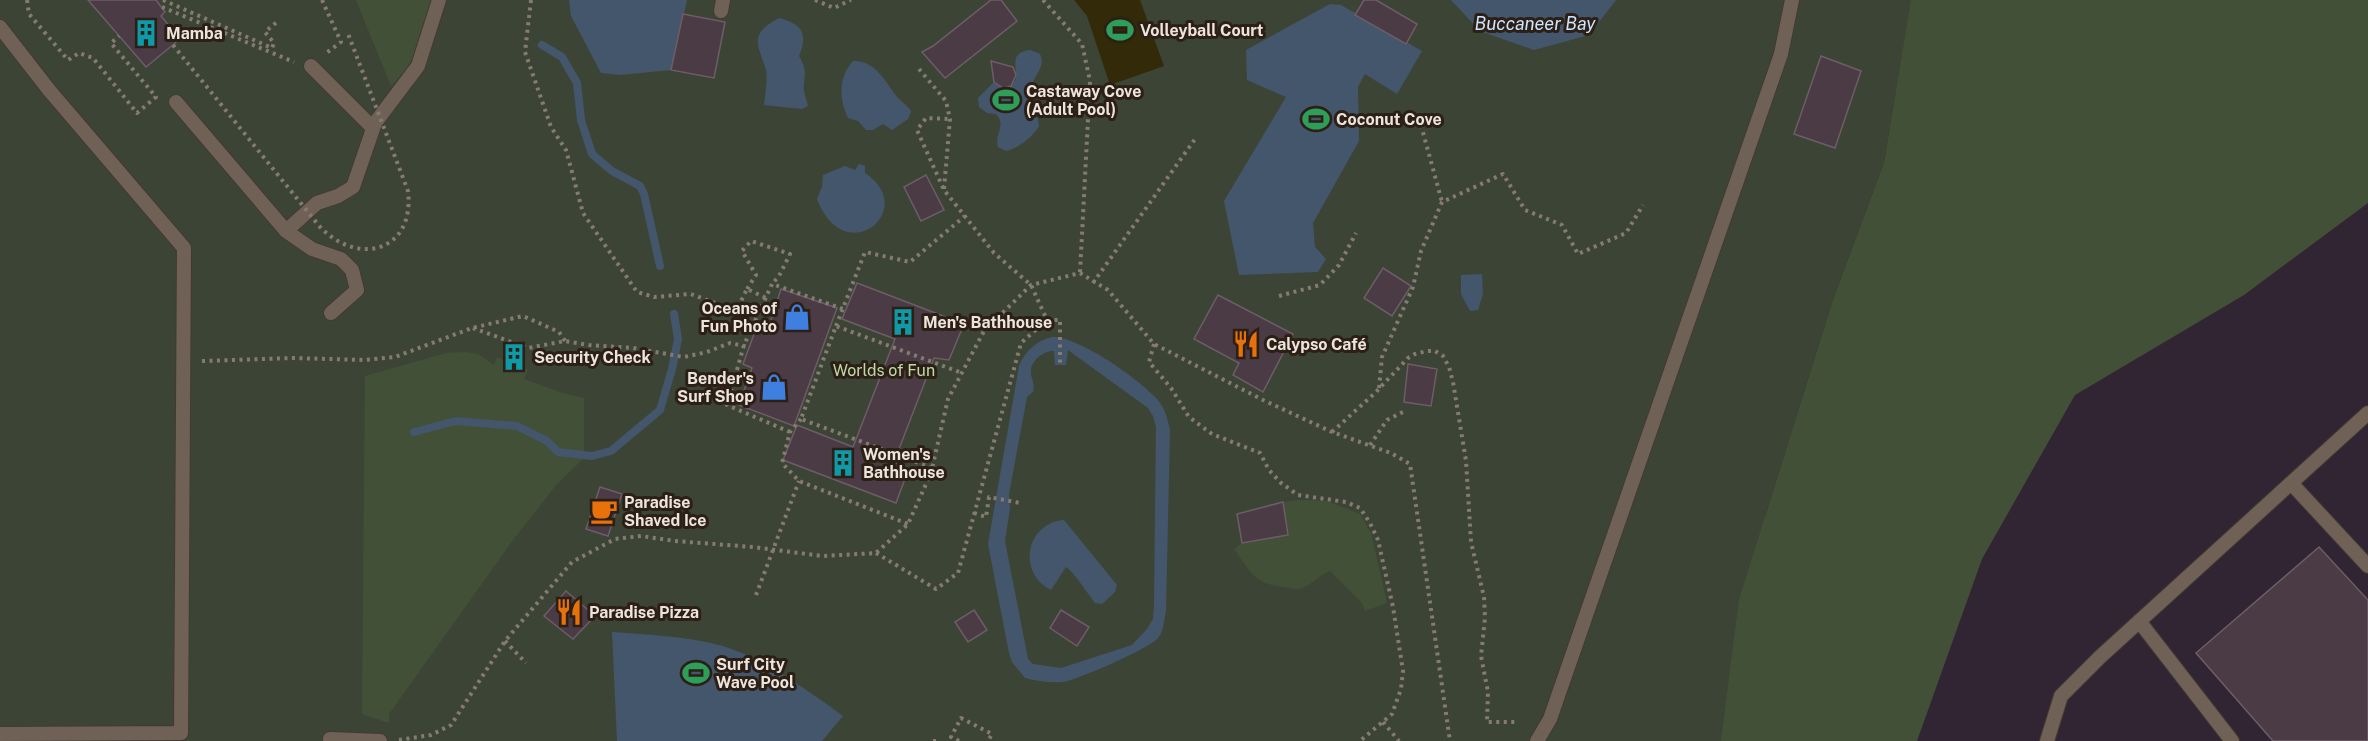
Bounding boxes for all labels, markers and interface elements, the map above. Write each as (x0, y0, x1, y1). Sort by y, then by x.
water label: Buccaneer Bay (1475, 13, 1596, 34)
sports icon: Volleyball Court (1105, 15, 1135, 45)
building icon: Mamba (131, 18, 161, 48)
place label: Volleyball Court (1140, 21, 1264, 40)
place label: Mamba (166, 24, 223, 43)
place label: Castaway Cove (Adult Pool) (1026, 82, 1141, 119)
sports icon: Castaway Cove (Adult Pool) (991, 85, 1021, 115)
sports icon: Coconut Cove (1301, 104, 1331, 134)
place label: Coconut Cove (1336, 110, 1442, 129)
place label: Oceans of Fun Photo (700, 299, 778, 336)
shop icon: Oceans of Fun Photo (782, 302, 812, 332)
building icon: Men's Bathhouse (888, 307, 918, 337)
place label: Men's Bathhouse (923, 313, 1052, 332)
restaurant icon: Calypso Café (1231, 329, 1261, 359)
place label: Calypso Café (1266, 335, 1367, 354)
building icon: Security Check (499, 342, 529, 372)
place label: Security Check (534, 348, 651, 367)
park label: Worlds of Fun (833, 361, 935, 380)
place label: Bender's Surf Shop (677, 369, 754, 406)
shop icon: Bender's Surf Shop (759, 372, 789, 402)
place label: Women's Bathhouse (863, 445, 945, 482)
building icon: Women's Bathhouse (828, 448, 858, 478)
place label: Paradise Shaved Ice (624, 493, 707, 530)
cafe icon: Paradise Shaved Ice (589, 496, 619, 526)
restaurant icon: Paradise Pizza (554, 597, 584, 627)
place label: Paradise Pizza (589, 603, 699, 622)
place label: Surf City Wave Pool (716, 655, 794, 692)
sports icon: Surf City Wave Pool (681, 658, 711, 688)

